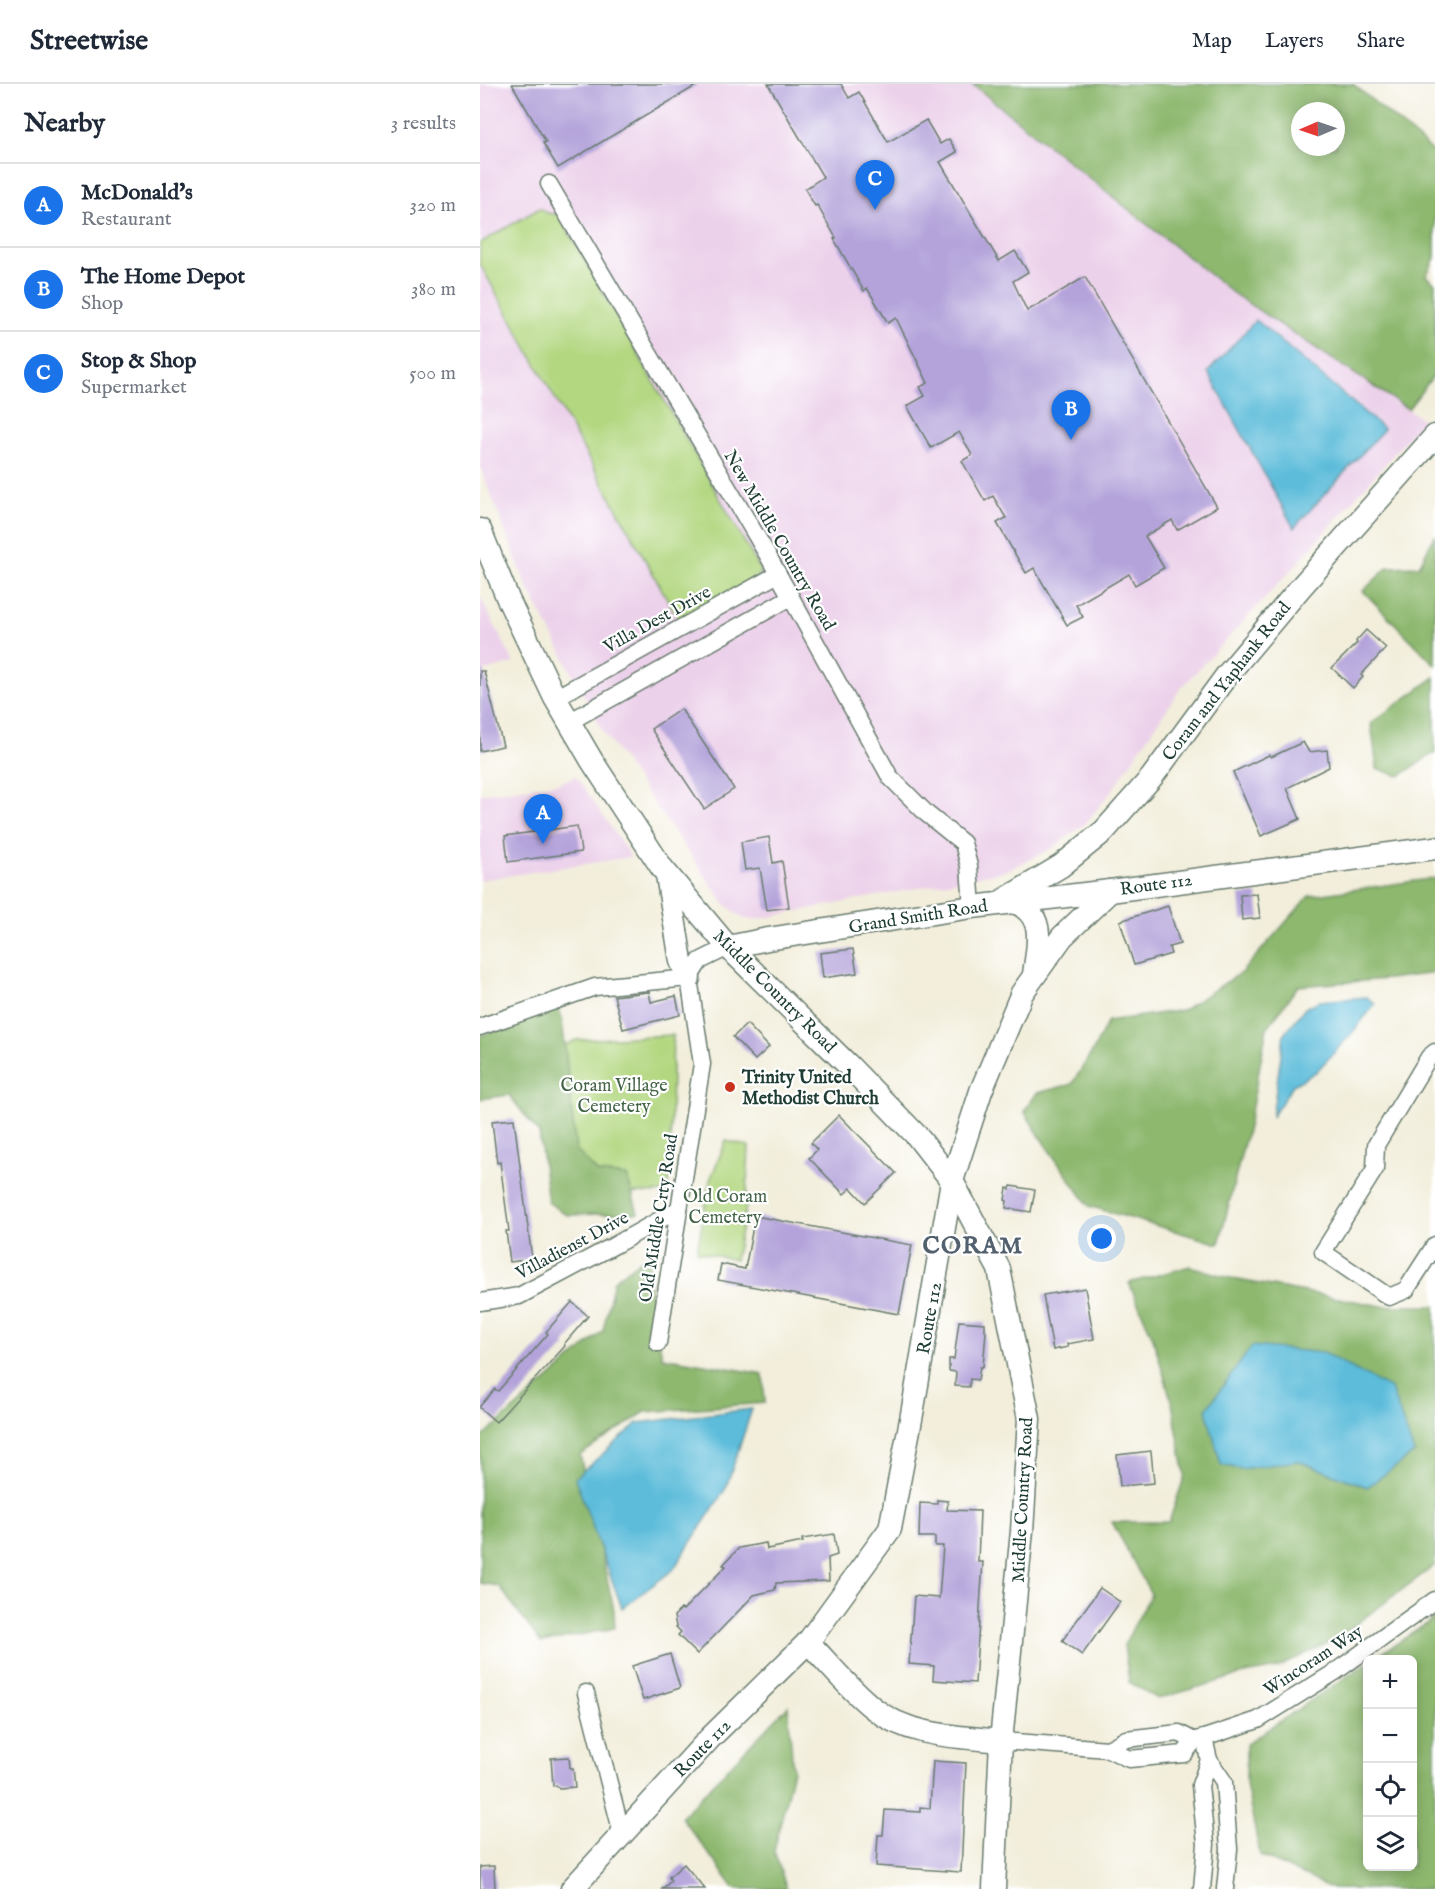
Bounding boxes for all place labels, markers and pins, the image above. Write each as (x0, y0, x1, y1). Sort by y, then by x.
pin: C (856, 160, 894, 210)
pin: B (1052, 390, 1090, 440)
pin: A (524, 794, 562, 844)
place label: Trinity United Methodist Church (741, 1067, 879, 1111)
marker: Trinity United Methodist Church (723, 1080, 737, 1094)

